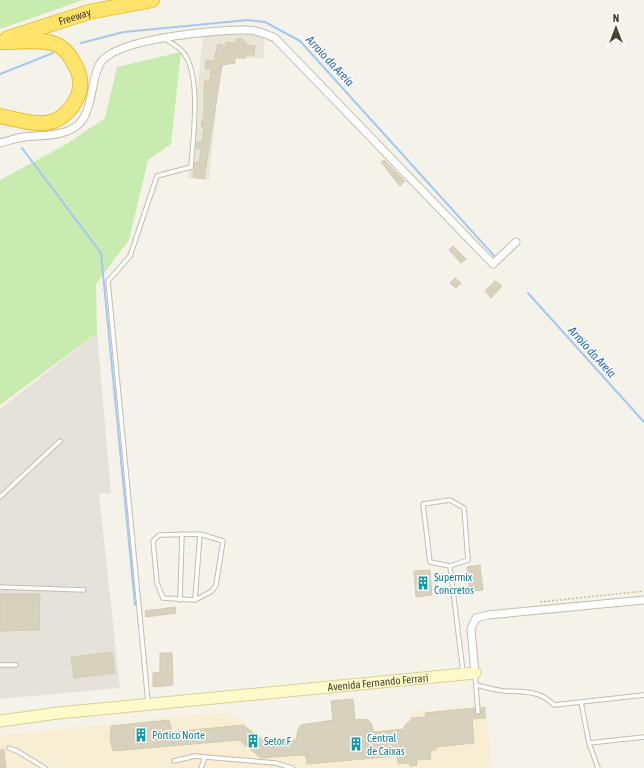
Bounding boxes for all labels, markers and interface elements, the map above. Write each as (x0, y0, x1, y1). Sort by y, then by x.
street label: Freeway (57, 6, 93, 27)
north arrow (596, 8, 636, 48)
text: N (613, 12, 619, 24)
water label: Arroio da Areia (302, 32, 357, 89)
water label: Arroio da Areia (565, 323, 619, 381)
place label: Supermix Concretos (434, 571, 474, 596)
building icon: Supermix Concretos (415, 575, 431, 591)
street label: Avenida Fernando Ferrari (327, 672, 429, 693)
building icon: Pórtico Norte (133, 727, 149, 743)
place label: Pórtico Norte (152, 729, 205, 741)
place label: Central de Caixas (367, 732, 405, 757)
building icon: Setor F (245, 733, 261, 749)
place label: Setor F (264, 735, 292, 747)
building icon: Central de Caixas (348, 736, 364, 752)

